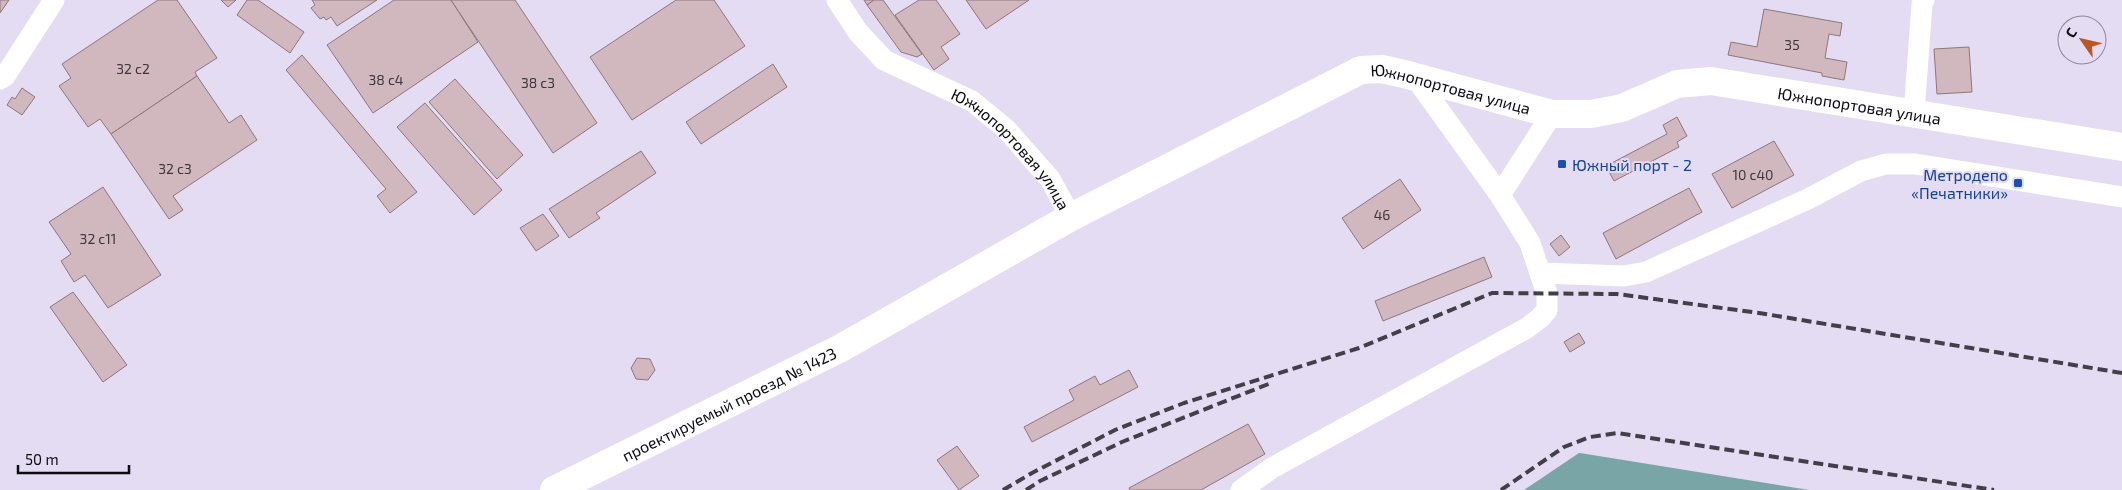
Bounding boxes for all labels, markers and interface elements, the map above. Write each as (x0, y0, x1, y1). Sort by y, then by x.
north arrow (2057, 15, 2107, 65)
text: С (2061, 24, 2080, 41)
house number: 35 (1784, 36, 1800, 53)
street label: Южнопортовая улица (1370, 59, 1533, 117)
house number: 32 с2 (116, 60, 150, 77)
house number: 38 с4 (369, 71, 403, 88)
house number: 38 с3 (521, 74, 555, 91)
street label: Южнопортовая улица (1776, 82, 1943, 127)
street label: Южнопортовая улица (949, 83, 1074, 213)
place label: Южный порт - 2 (1572, 155, 1692, 174)
marker: Южный порт - 2 (1556, 158, 1568, 170)
house number: 32 с3 (158, 160, 192, 177)
place label: Метродепо «Печатники» (1911, 165, 2008, 202)
house number: 10 с40 (1732, 166, 1774, 183)
marker: Метродепо «Печатники» (2012, 177, 2024, 189)
house number: 46 (1374, 206, 1390, 223)
house number: 32 с11 (80, 230, 116, 247)
street label: проектируемый проезд № 1423 (618, 342, 839, 465)
scale bar (18, 442, 129, 474)
text: 50 m (25, 450, 59, 468)

